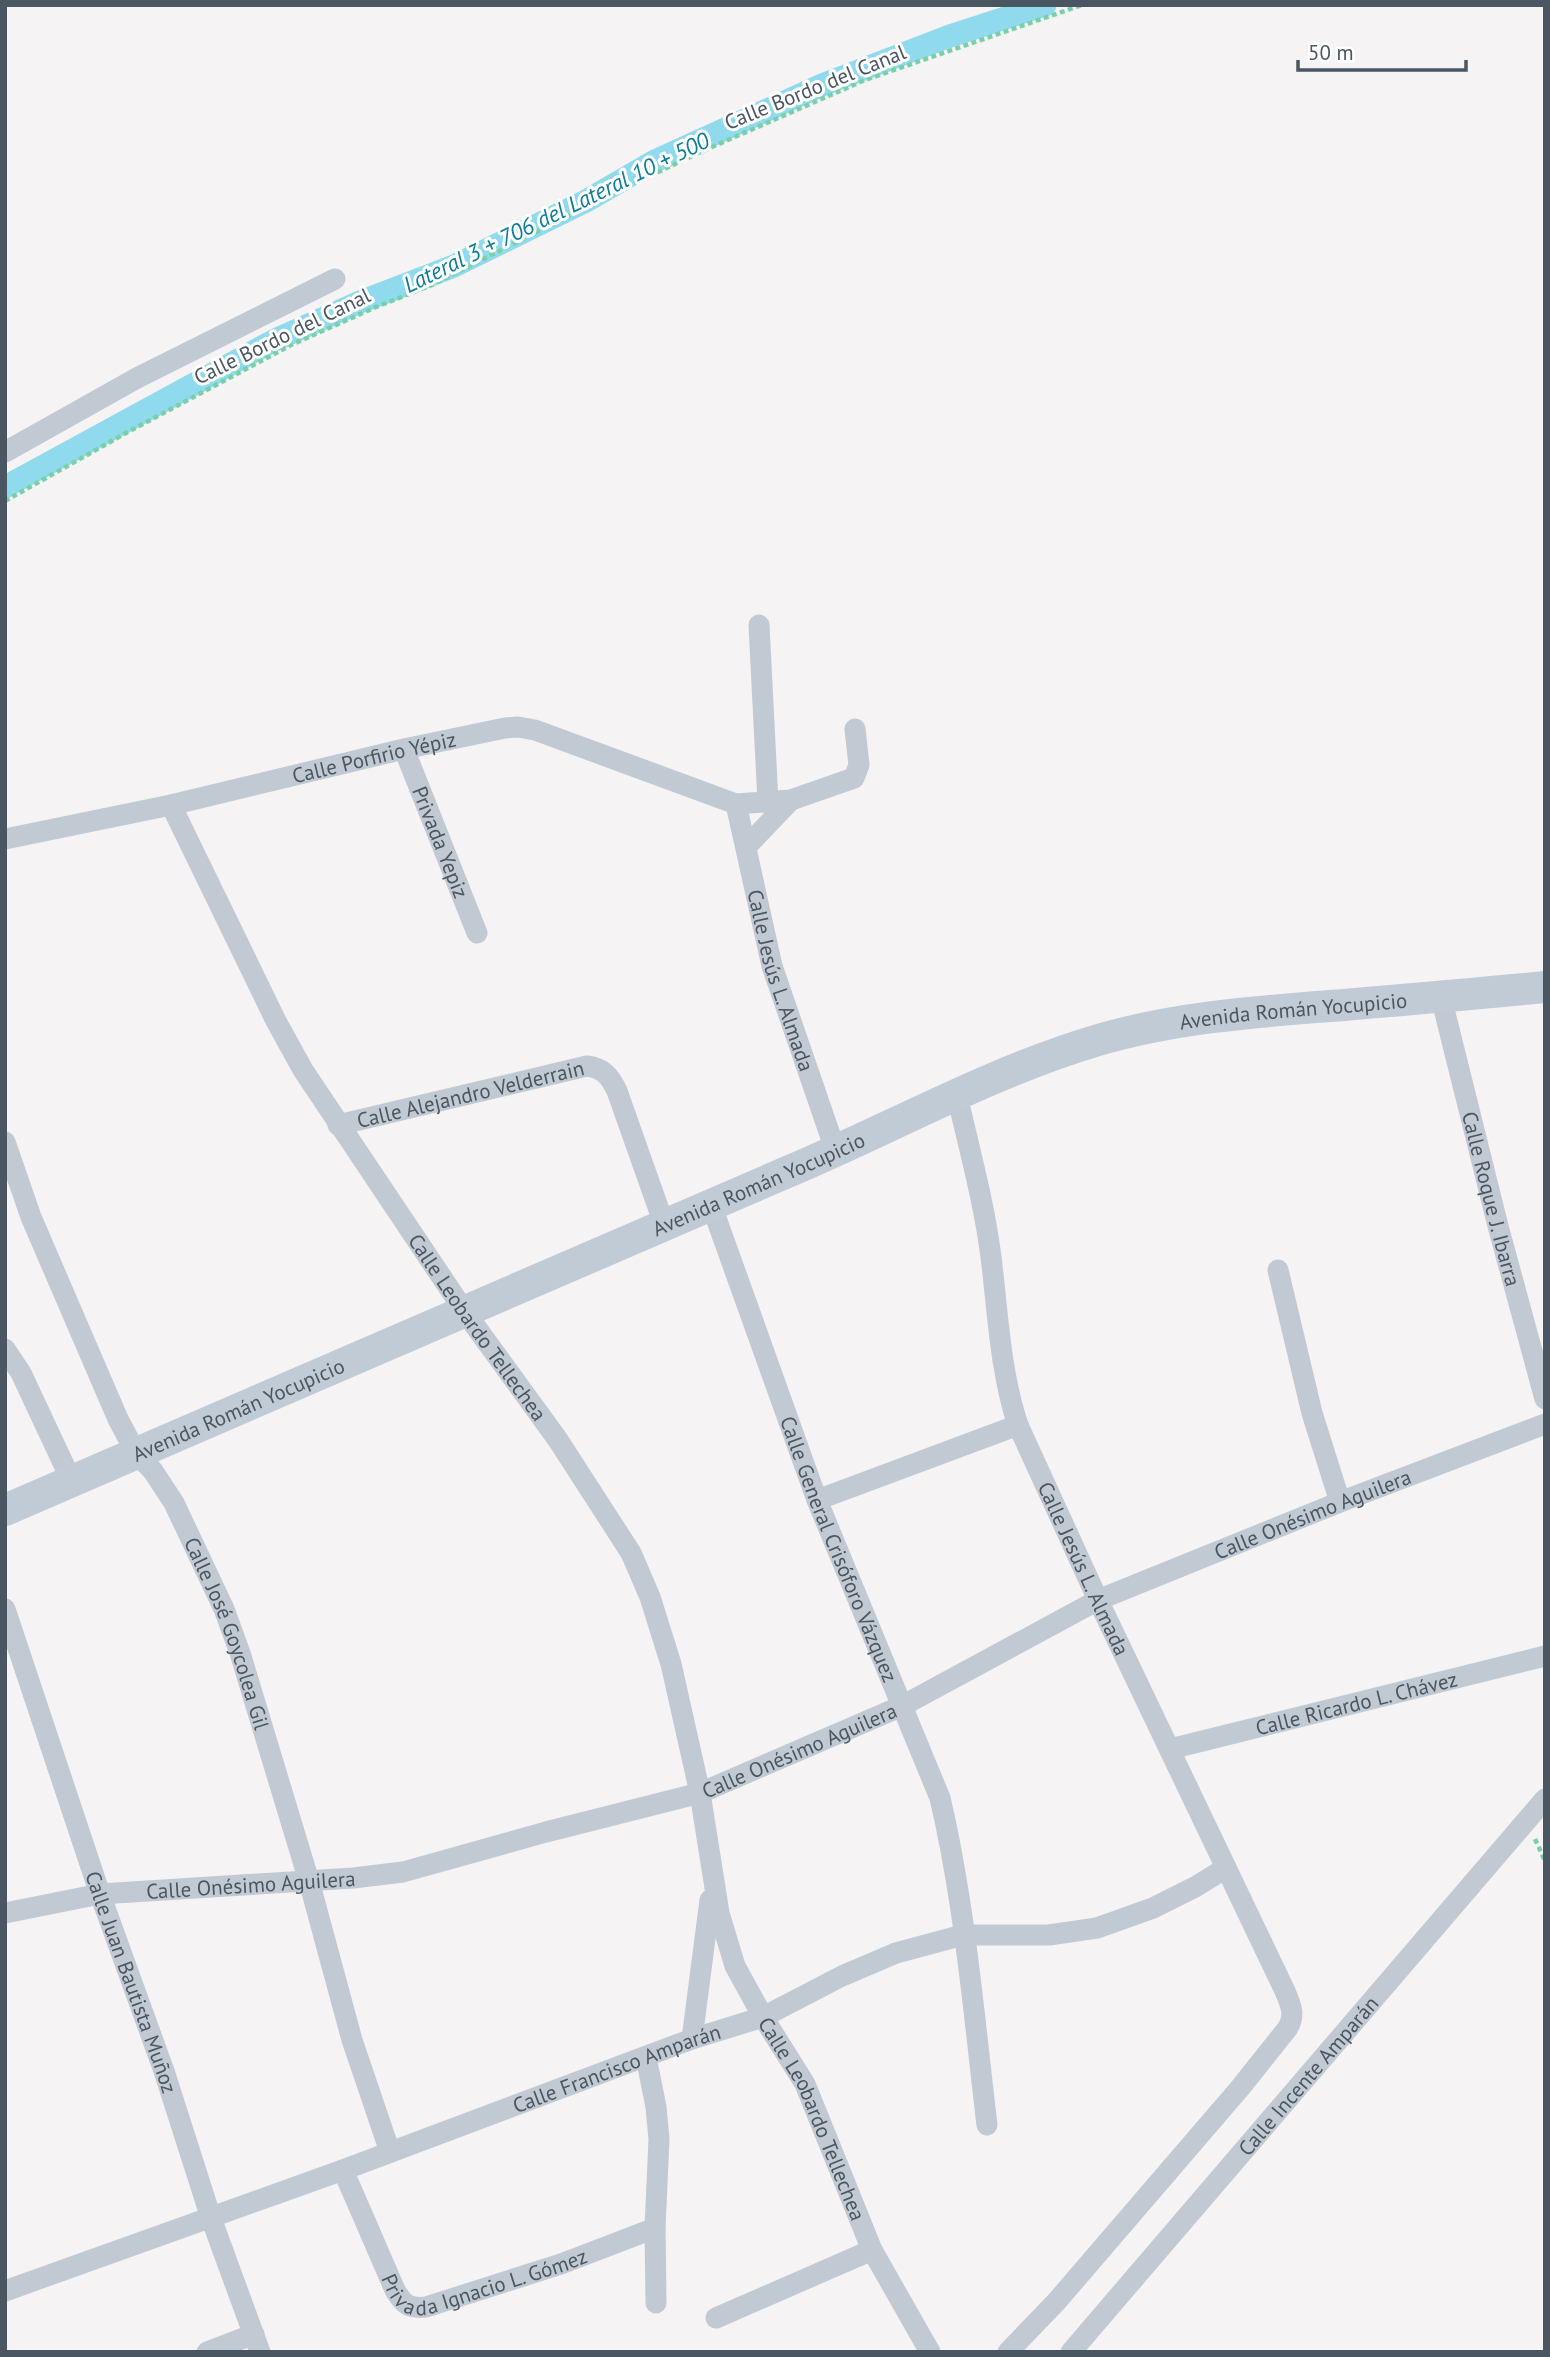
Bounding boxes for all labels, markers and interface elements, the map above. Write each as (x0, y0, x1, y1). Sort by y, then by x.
scale bar (1298, 28, 1466, 72)
street label: Calle Bordo del Canal (720, 38, 910, 136)
text: 50 m (1308, 39, 1354, 66)
water label: Lateral 3 + 706 del Lateral 10 + 500 (398, 125, 714, 299)
street label: Calle Bordo del Canal (189, 282, 375, 390)
street label: Calle Porfirio Yépiz (289, 725, 458, 789)
street label: Privada Yepiz (407, 782, 475, 902)
street label: Calle Jesús L. Almada (742, 887, 821, 1075)
street label: Avenida Román Yocupicio (1177, 986, 1408, 1035)
street label: Calle Alejandro Velderrain (354, 1054, 587, 1134)
street label: Calle Roque J. Ibarra (1456, 1109, 1527, 1289)
street label: Avenida Román Yocupicio (648, 1126, 869, 1242)
street label: Calle Leobardo Tellechea (403, 1228, 553, 1426)
street label: Avenida Román Yocupicio (128, 1352, 349, 1467)
street label: Calle General Crisóforo Vázquez (774, 1412, 904, 1686)
street label: Calle Onésimo Aguilera (1210, 1463, 1415, 1565)
street label: Calle Jesús L. Almada (1032, 1477, 1136, 1660)
street label: Calle José Goycolea Gil (178, 1533, 276, 1733)
street label: Calle Ricardo L. Chávez (1253, 1665, 1460, 1741)
street label: Calle Onésimo Aguilera (698, 1696, 901, 1804)
street label: Calle Onésimo Aguilera (145, 1864, 356, 1905)
street label: Calle Juan Bautista Muñoz (80, 1867, 184, 2096)
street label: Calle Incente Amparán (1232, 1990, 1384, 2161)
street label: Calle Leobardo Tellechea (753, 2012, 872, 2224)
street label: Calle Francisco Amparán (509, 2017, 724, 2119)
street label: Privada Ignacio L. Gómez (377, 2238, 603, 2278)
text: Privada Ignacio L. Gómez (376, 2242, 591, 2321)

